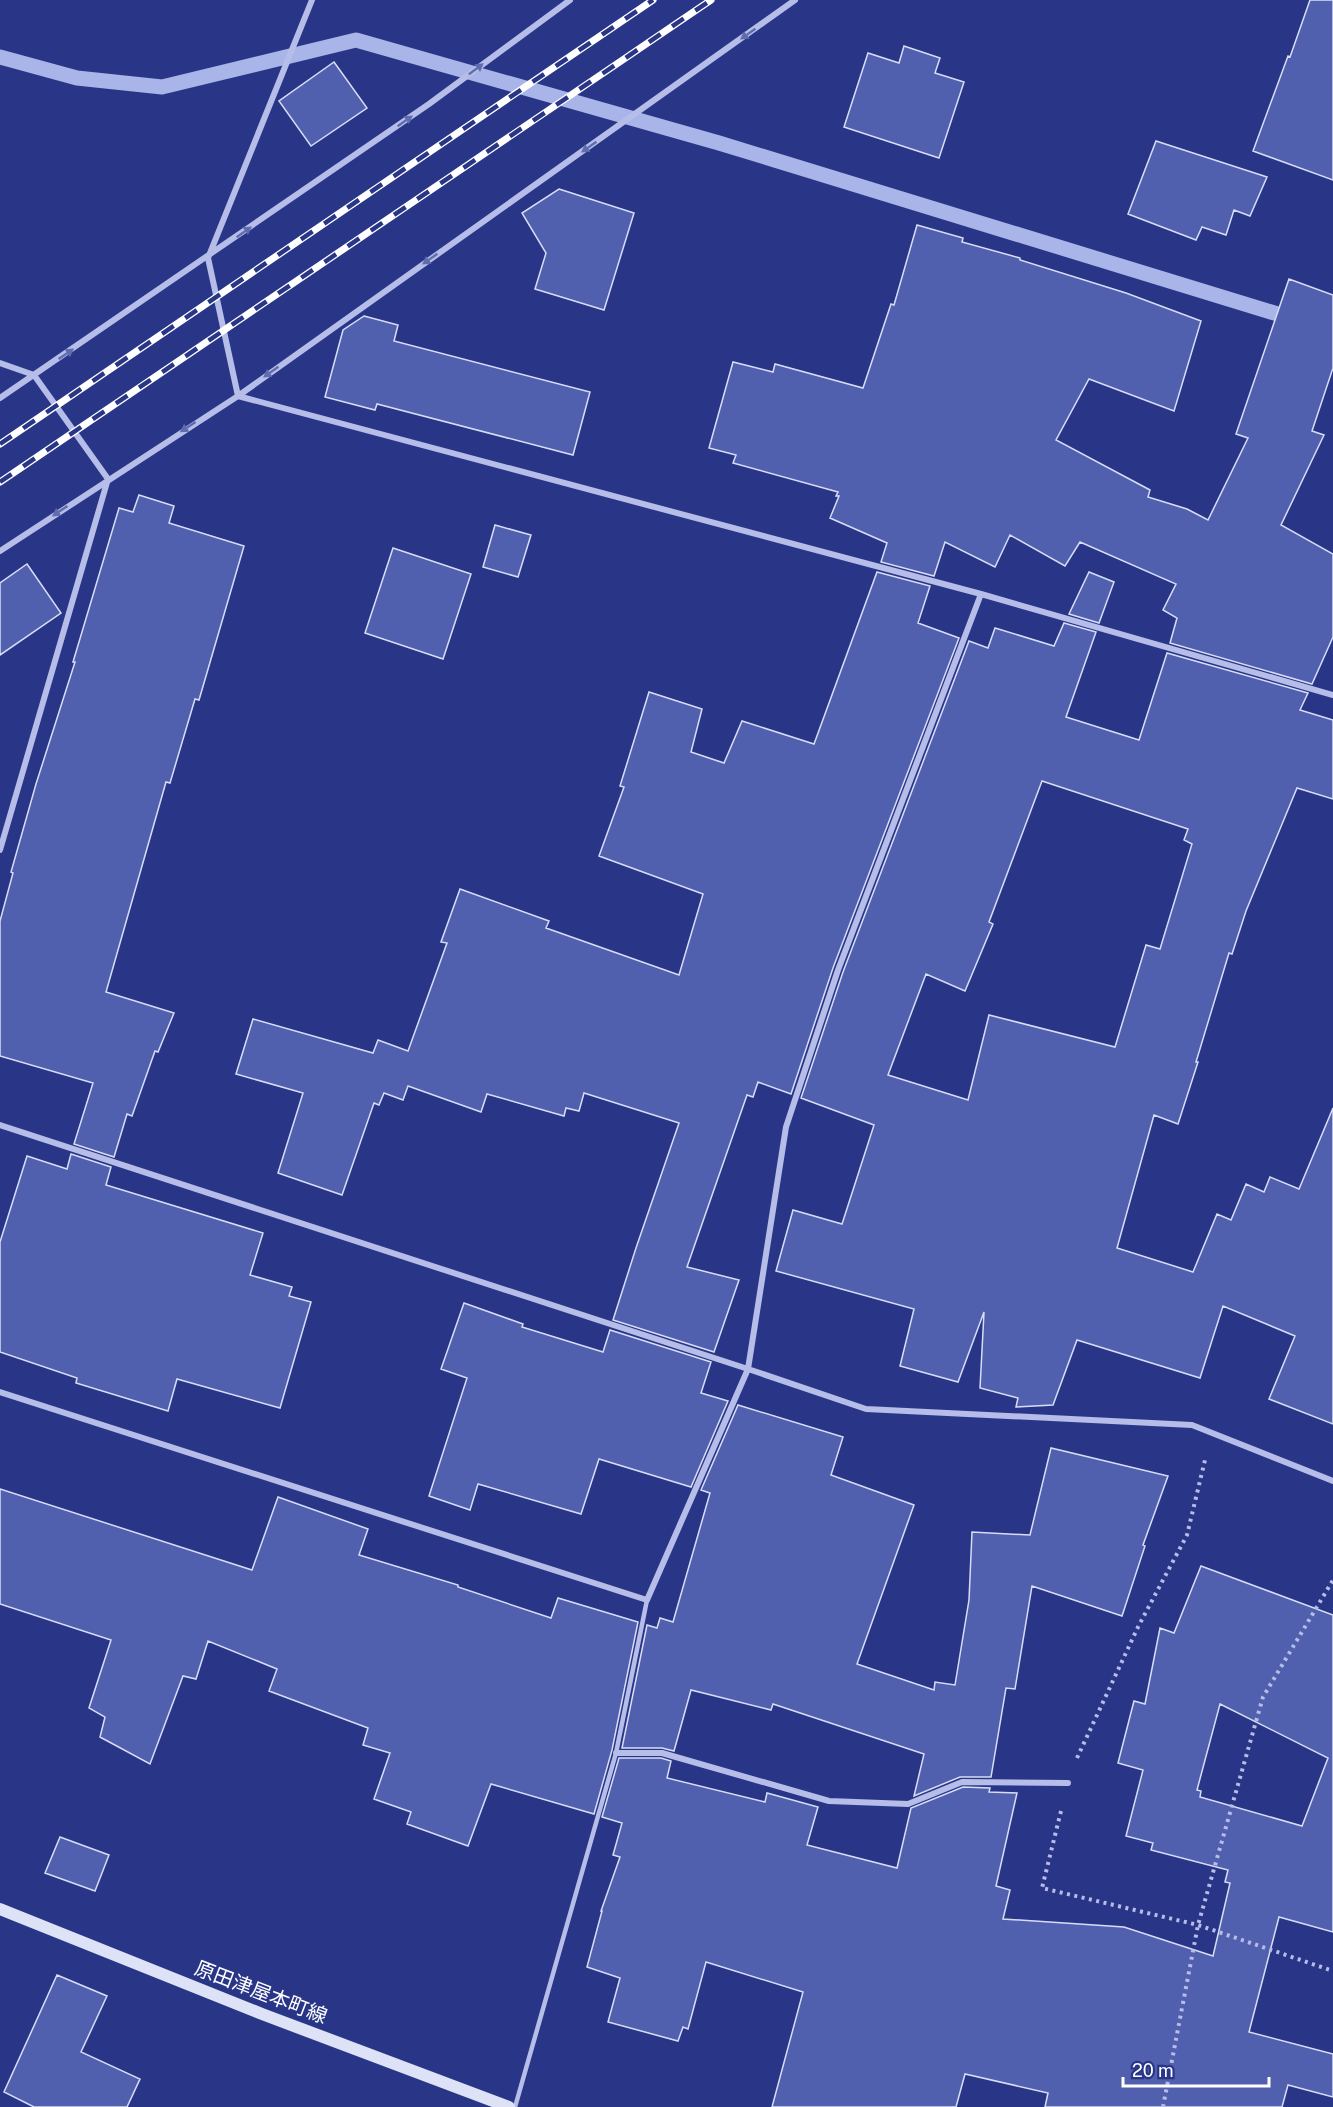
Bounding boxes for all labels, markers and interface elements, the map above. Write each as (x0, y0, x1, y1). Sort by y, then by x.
one-way arrow (740, 28, 756, 40)
one-way arrow (469, 64, 484, 76)
one-way arrow (396, 115, 412, 127)
one-way arrow (581, 141, 597, 153)
one-way arrow (236, 226, 252, 238)
one-way arrow (422, 253, 437, 265)
one-way arrow (58, 349, 74, 360)
one-way arrow (263, 366, 279, 378)
one-way arrow (181, 421, 197, 433)
one-way arrow (52, 505, 68, 517)
street label: 原田津屋本町線 (191, 1956, 331, 2028)
scale bar (1123, 2050, 1268, 2088)
text: 20 m (1132, 2060, 1174, 2081)

